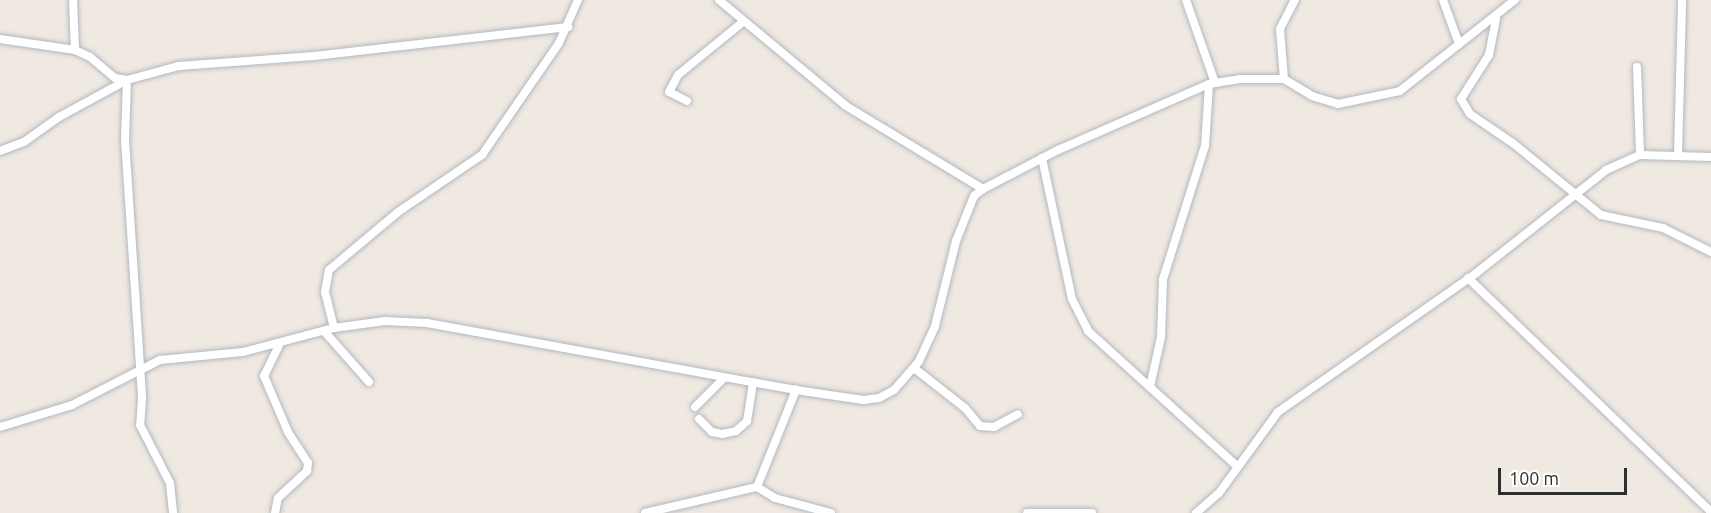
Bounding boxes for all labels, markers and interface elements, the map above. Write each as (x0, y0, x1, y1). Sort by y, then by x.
scale bar (1501, 456, 1630, 494)
text: 100 m (1509, 468, 1559, 488)

